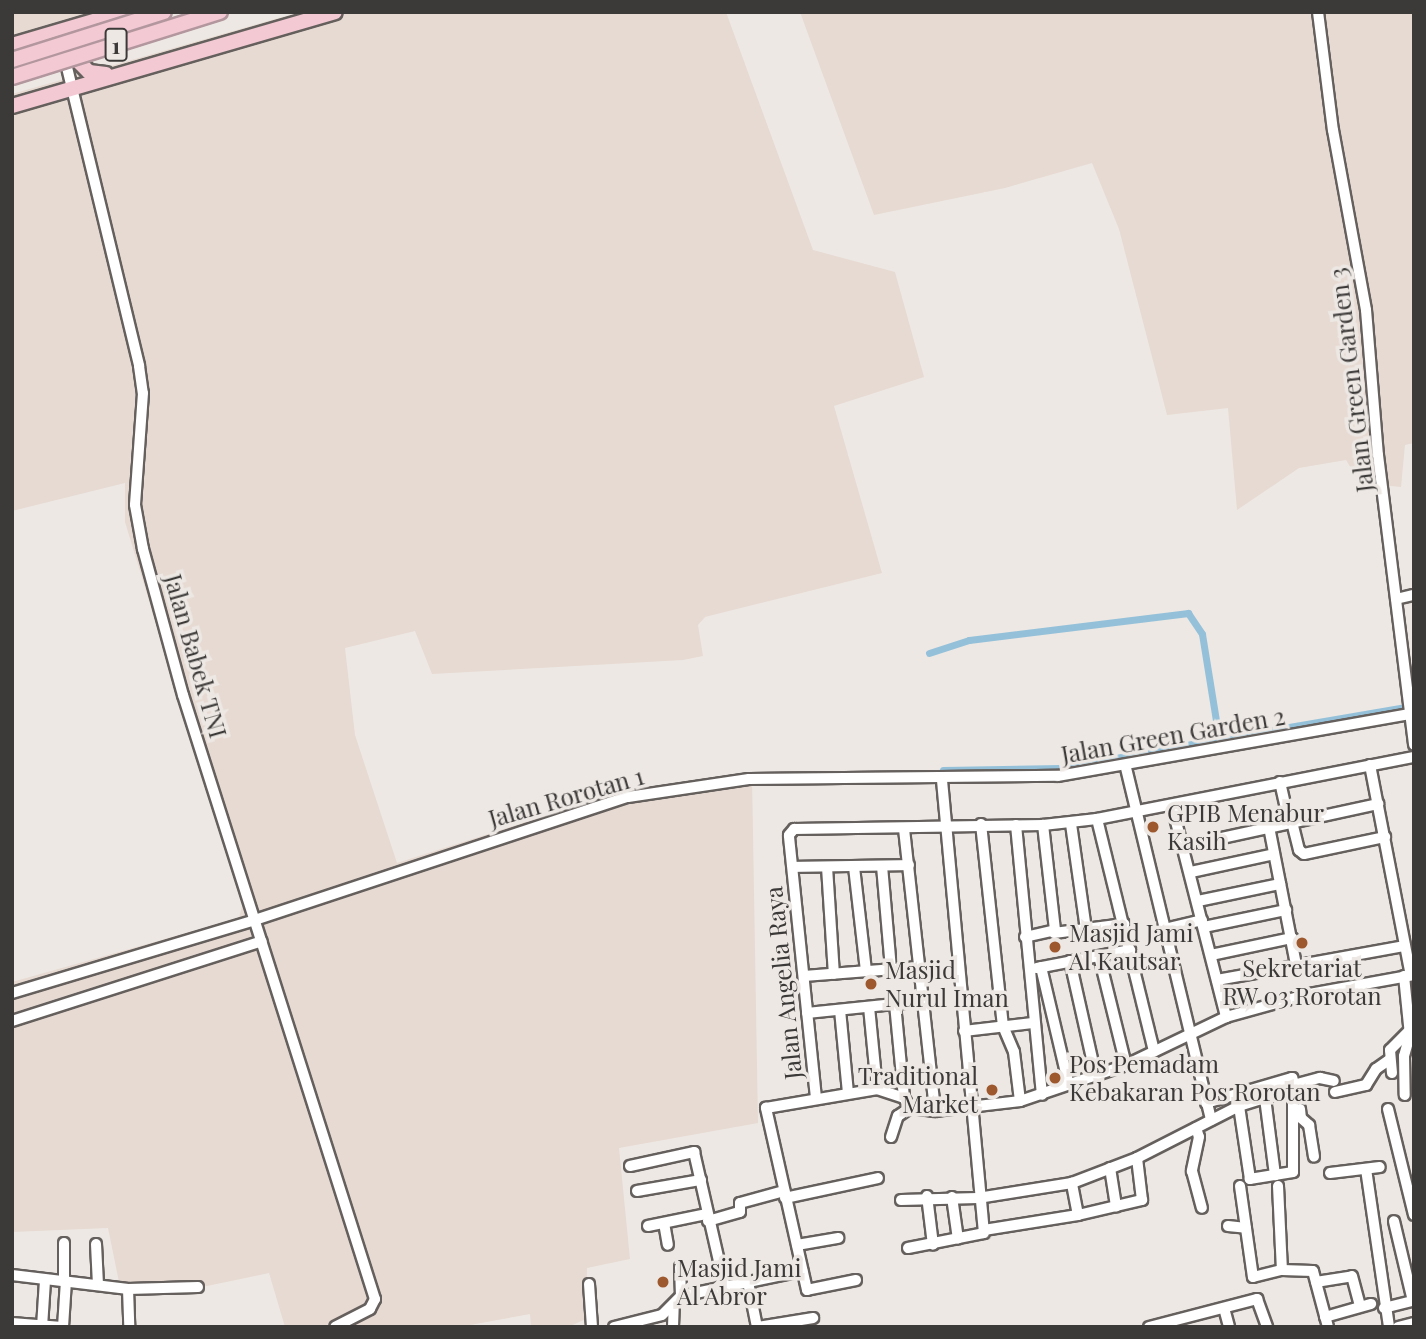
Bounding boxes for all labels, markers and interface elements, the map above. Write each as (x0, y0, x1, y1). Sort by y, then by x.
road number: 1 (104, 26, 128, 64)
street label: Jalan Green Garden 3 (1323, 266, 1379, 494)
street label: Jalan Babek TNI (159, 570, 233, 742)
street label: Jalan Green Garden 2 (1059, 701, 1287, 769)
street label: Jalan Rorotan 1 (485, 761, 647, 833)
place label: GPIB Menabur Kasih (1167, 799, 1324, 855)
marker: GPIB Menabur Kasih (1145, 819, 1161, 835)
street label: Jalan Angelia Raya (758, 884, 808, 1082)
place label: Masjid Jami Al Kautsar (1069, 919, 1193, 975)
marker: Sekretariat RW 03 Rorotan (1294, 935, 1310, 951)
marker: Masjid Jami Al Kautsar (1047, 939, 1063, 955)
place label: Sekretariat RW 03 Rorotan (1222, 954, 1382, 1010)
place label: Masjid Nurul Iman (885, 956, 1009, 1012)
marker: Masjid Nurul Iman (863, 976, 879, 992)
place label: Pos Pemadam Kebakaran Pos Rorotan (1069, 1050, 1321, 1106)
place label: Traditional Market (858, 1062, 978, 1118)
marker: Pos Pemadam Kebakaran Pos Rorotan (1047, 1070, 1063, 1086)
marker: Traditional Market (984, 1082, 1000, 1098)
place label: Masjid Jami Al Abror (677, 1254, 801, 1310)
marker: Masjid Jami Al Abror (655, 1274, 671, 1290)

